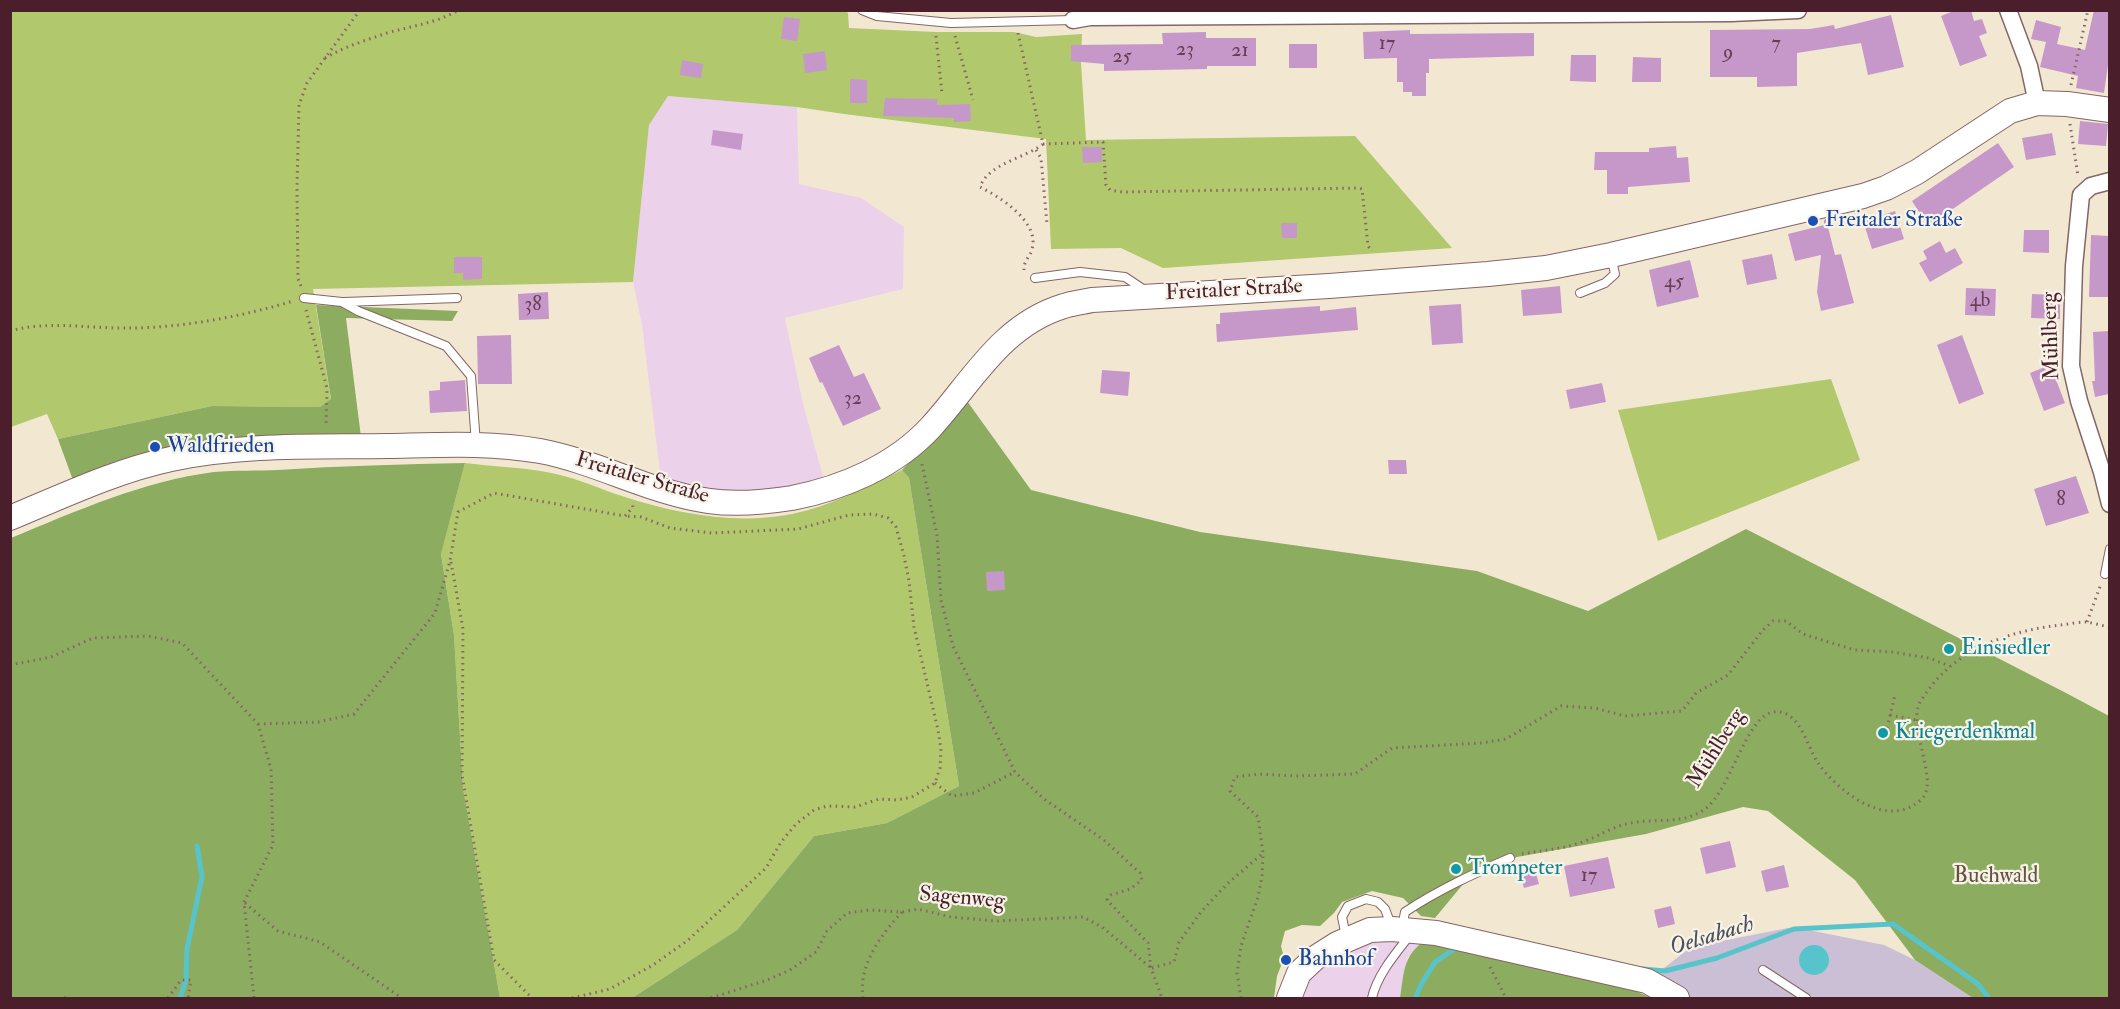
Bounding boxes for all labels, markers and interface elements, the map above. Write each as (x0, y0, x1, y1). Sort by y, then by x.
house number: 17 (1379, 33, 1395, 57)
house number: 7 (1771, 33, 1781, 57)
house number: 23 (1176, 39, 1194, 63)
house number: 21 (1231, 40, 1249, 64)
house number: 9 (1723, 42, 1733, 66)
house number: 25 (1113, 46, 1131, 70)
place label: Freitaler Straße (1825, 208, 1963, 234)
marker: Freitaler Straße (1806, 214, 1820, 228)
house number: 45 (1664, 271, 1684, 295)
street label: Freitaler Straße (1165, 274, 1303, 308)
house number: 4b (1970, 290, 1990, 314)
street label: Mühlberg (2037, 291, 2067, 381)
house number: 38 (524, 294, 542, 318)
house number: 32 (844, 388, 862, 412)
place label: Waldfrieden (167, 434, 275, 460)
marker: Waldfrieden (148, 440, 162, 454)
street label: Freitaler Straße (572, 447, 712, 511)
house number: 8 (2056, 489, 2066, 513)
place label: Einsiedler (1961, 636, 2050, 662)
marker: Einsiedler (1942, 642, 1956, 656)
street label: Mühlberg (1682, 705, 1752, 793)
place label: Kriegerdenkmal (1895, 720, 2035, 746)
marker: Kriegerdenkmal (1876, 726, 1890, 740)
place label: Trompeter (1468, 856, 1563, 882)
marker: Trompeter (1449, 862, 1463, 876)
park label: Buchwald (1954, 864, 2038, 890)
house number: 17 (1581, 865, 1597, 889)
street label: Sagenweg (918, 882, 1006, 916)
water label: Oelsabach (1666, 911, 1758, 963)
place label: Bahnhof (1298, 947, 1374, 973)
marker: Bahnhof (1279, 953, 1293, 967)

